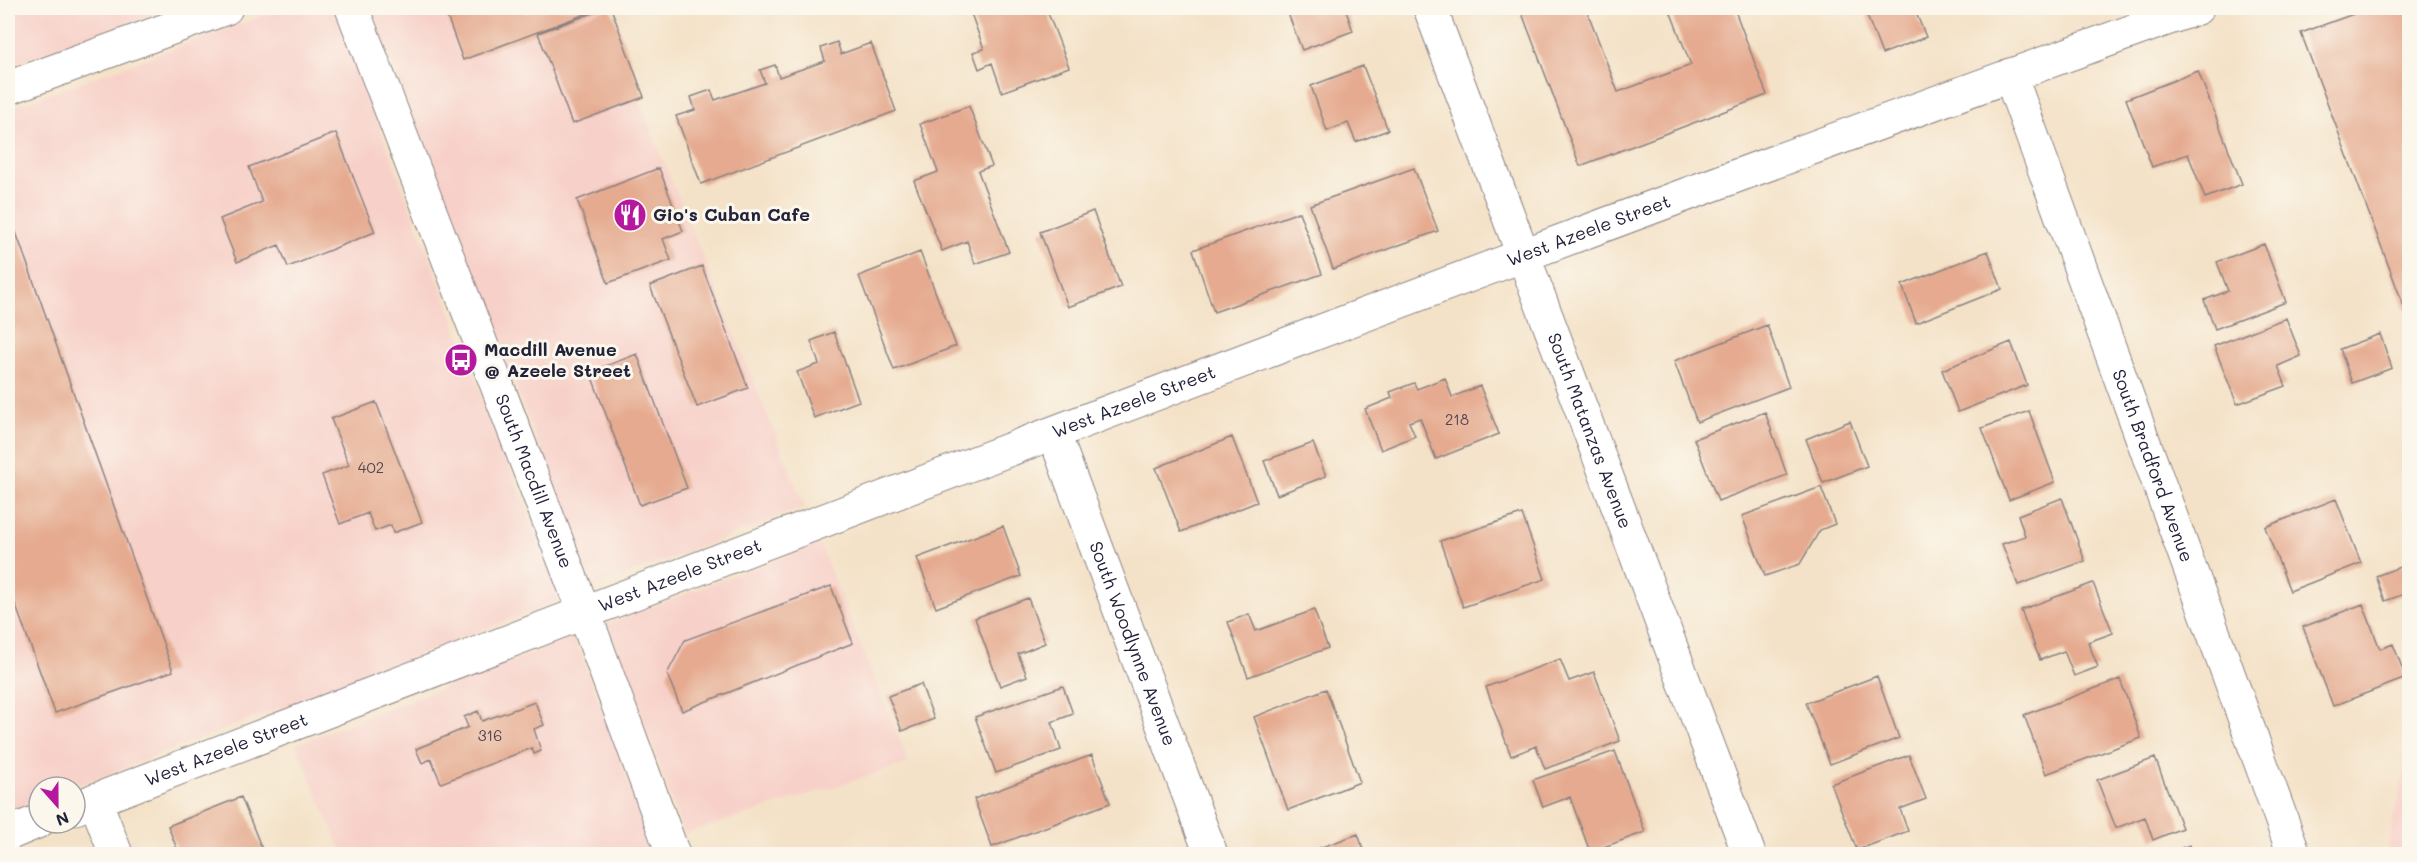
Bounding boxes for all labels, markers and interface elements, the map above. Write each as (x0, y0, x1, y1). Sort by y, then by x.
street label: West Azeele Street (1503, 188, 1674, 271)
restaurant icon: Gio's Cuban Cafe (612, 197, 648, 233)
place label: Gio's Cuban Cafe (653, 202, 810, 226)
street label: South Matanzas Avenue (1543, 329, 1638, 532)
place label: Macdill Avenue @ Azeele Street (484, 337, 631, 382)
bus stop icon: Macdill Avenue @ Azeele Street (443, 342, 479, 378)
street label: West Azeele Street (1048, 359, 1219, 443)
street label: South Bradford Avenue (2107, 366, 2200, 565)
street label: South Macdill Avenue (490, 390, 579, 571)
house number: 218 (1445, 409, 1469, 429)
house number: 402 (358, 457, 384, 477)
street label: West Azeele Street (594, 532, 765, 617)
street label: South Woodlynne Avenue (1084, 538, 1182, 749)
street label: West Azeele Street (141, 707, 311, 791)
house number: 316 (478, 725, 502, 745)
north arrow (27, 775, 87, 835)
text: N (53, 807, 72, 831)

